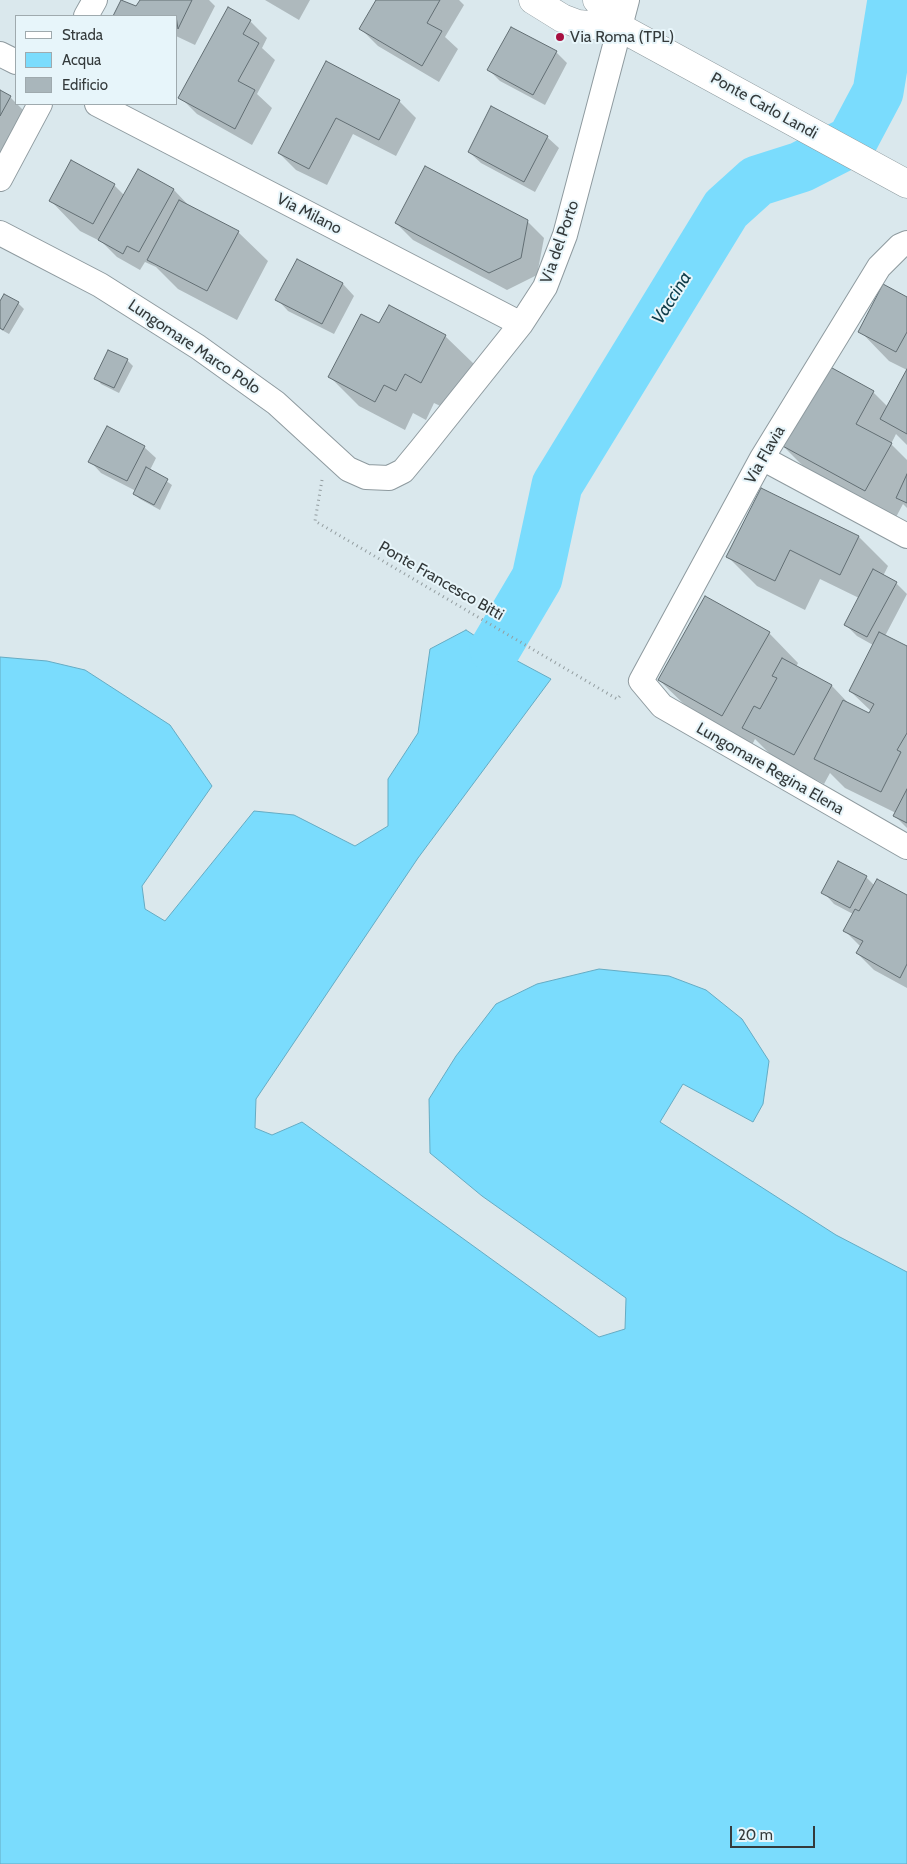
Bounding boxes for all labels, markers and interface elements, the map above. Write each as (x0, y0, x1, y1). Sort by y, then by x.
legend (15, 15, 178, 105)
text: Strada (62, 26, 103, 44)
place label: Via Roma (TPL) (570, 27, 674, 47)
marker: Via Roma (TPL) (554, 31, 566, 43)
text: Acqua (62, 51, 101, 69)
street label: Ponte Carlo Landi (707, 69, 821, 143)
text: Edificio (62, 76, 108, 94)
street label: Via Milano (273, 189, 345, 239)
street label: Via del Porto (537, 198, 583, 286)
water label: Vaccina (648, 268, 696, 328)
street label: Lungomare Marco Polo (124, 296, 264, 398)
street label: Via Flavia (741, 423, 789, 487)
street label: Ponte Francesco Bitti (375, 537, 507, 625)
street label: Lungomare Regina Elena (693, 719, 847, 819)
scale bar (732, 1816, 817, 1848)
text: 20 m (738, 1826, 773, 1844)

